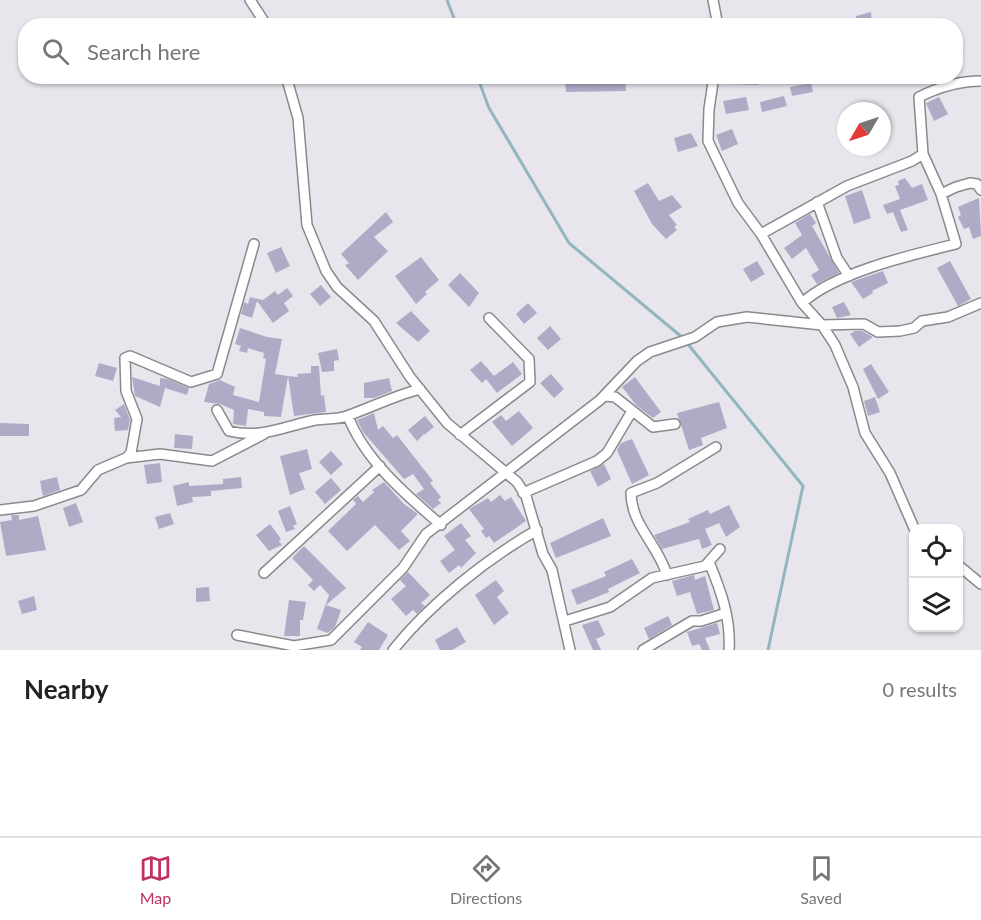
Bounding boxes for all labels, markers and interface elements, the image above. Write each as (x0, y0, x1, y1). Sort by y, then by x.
search box (18, 18, 963, 84)
icon: search (39, 35, 72, 68)
text: Search here (87, 38, 200, 65)
north arrow (837, 102, 891, 156)
map controls (909, 524, 963, 632)
button: locate (909, 524, 963, 578)
button: layers (909, 578, 963, 632)
text: Nearby (24, 673, 109, 705)
text: 0 results (882, 677, 957, 701)
tab: Map (139, 852, 172, 907)
tab: Directions (450, 852, 522, 907)
tab: Saved (800, 852, 842, 907)

